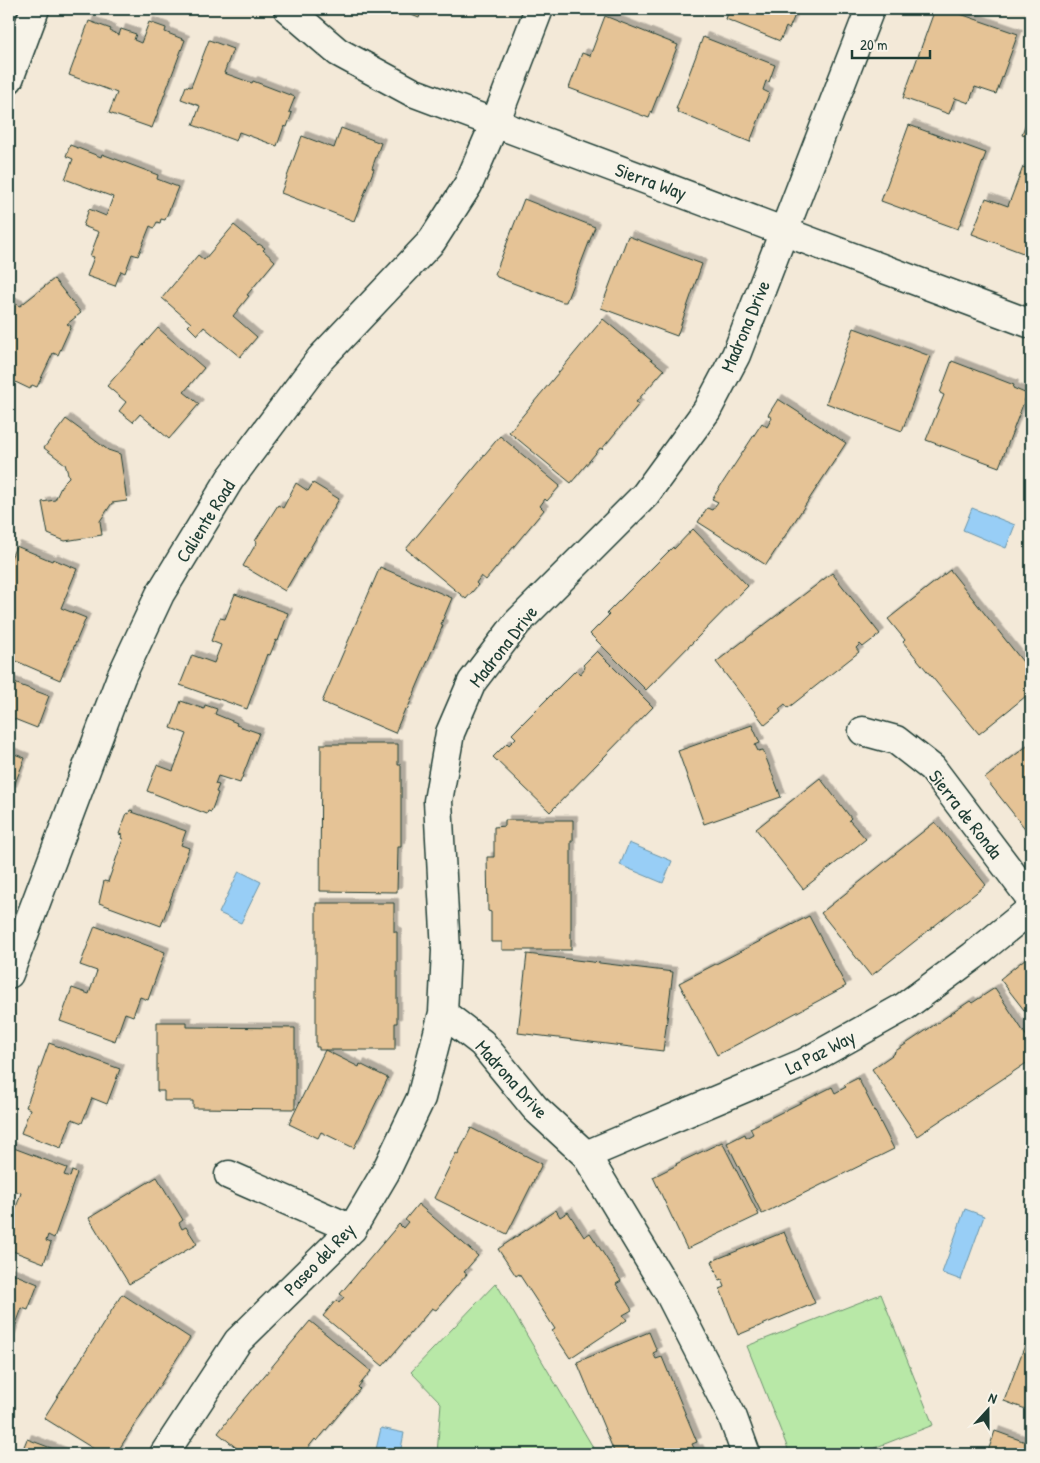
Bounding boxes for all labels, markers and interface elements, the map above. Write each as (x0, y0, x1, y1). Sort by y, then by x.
scale bar (852, 28, 930, 60)
text: 20 m (860, 34, 887, 55)
street label: Sierra Way (612, 156, 690, 206)
street label: Madrona Drive (714, 276, 776, 376)
street label: Caliente Road (169, 474, 241, 567)
street label: Madrona Drive (463, 599, 543, 692)
street label: Sierra de Ronda (923, 764, 1009, 864)
street label: La Paz Way (781, 1023, 859, 1081)
street label: Madrona Drive (470, 1034, 555, 1124)
street label: Paseo del Rey (278, 1217, 360, 1301)
north arrow (962, 1386, 1012, 1436)
text: N (986, 1387, 1000, 1408)

